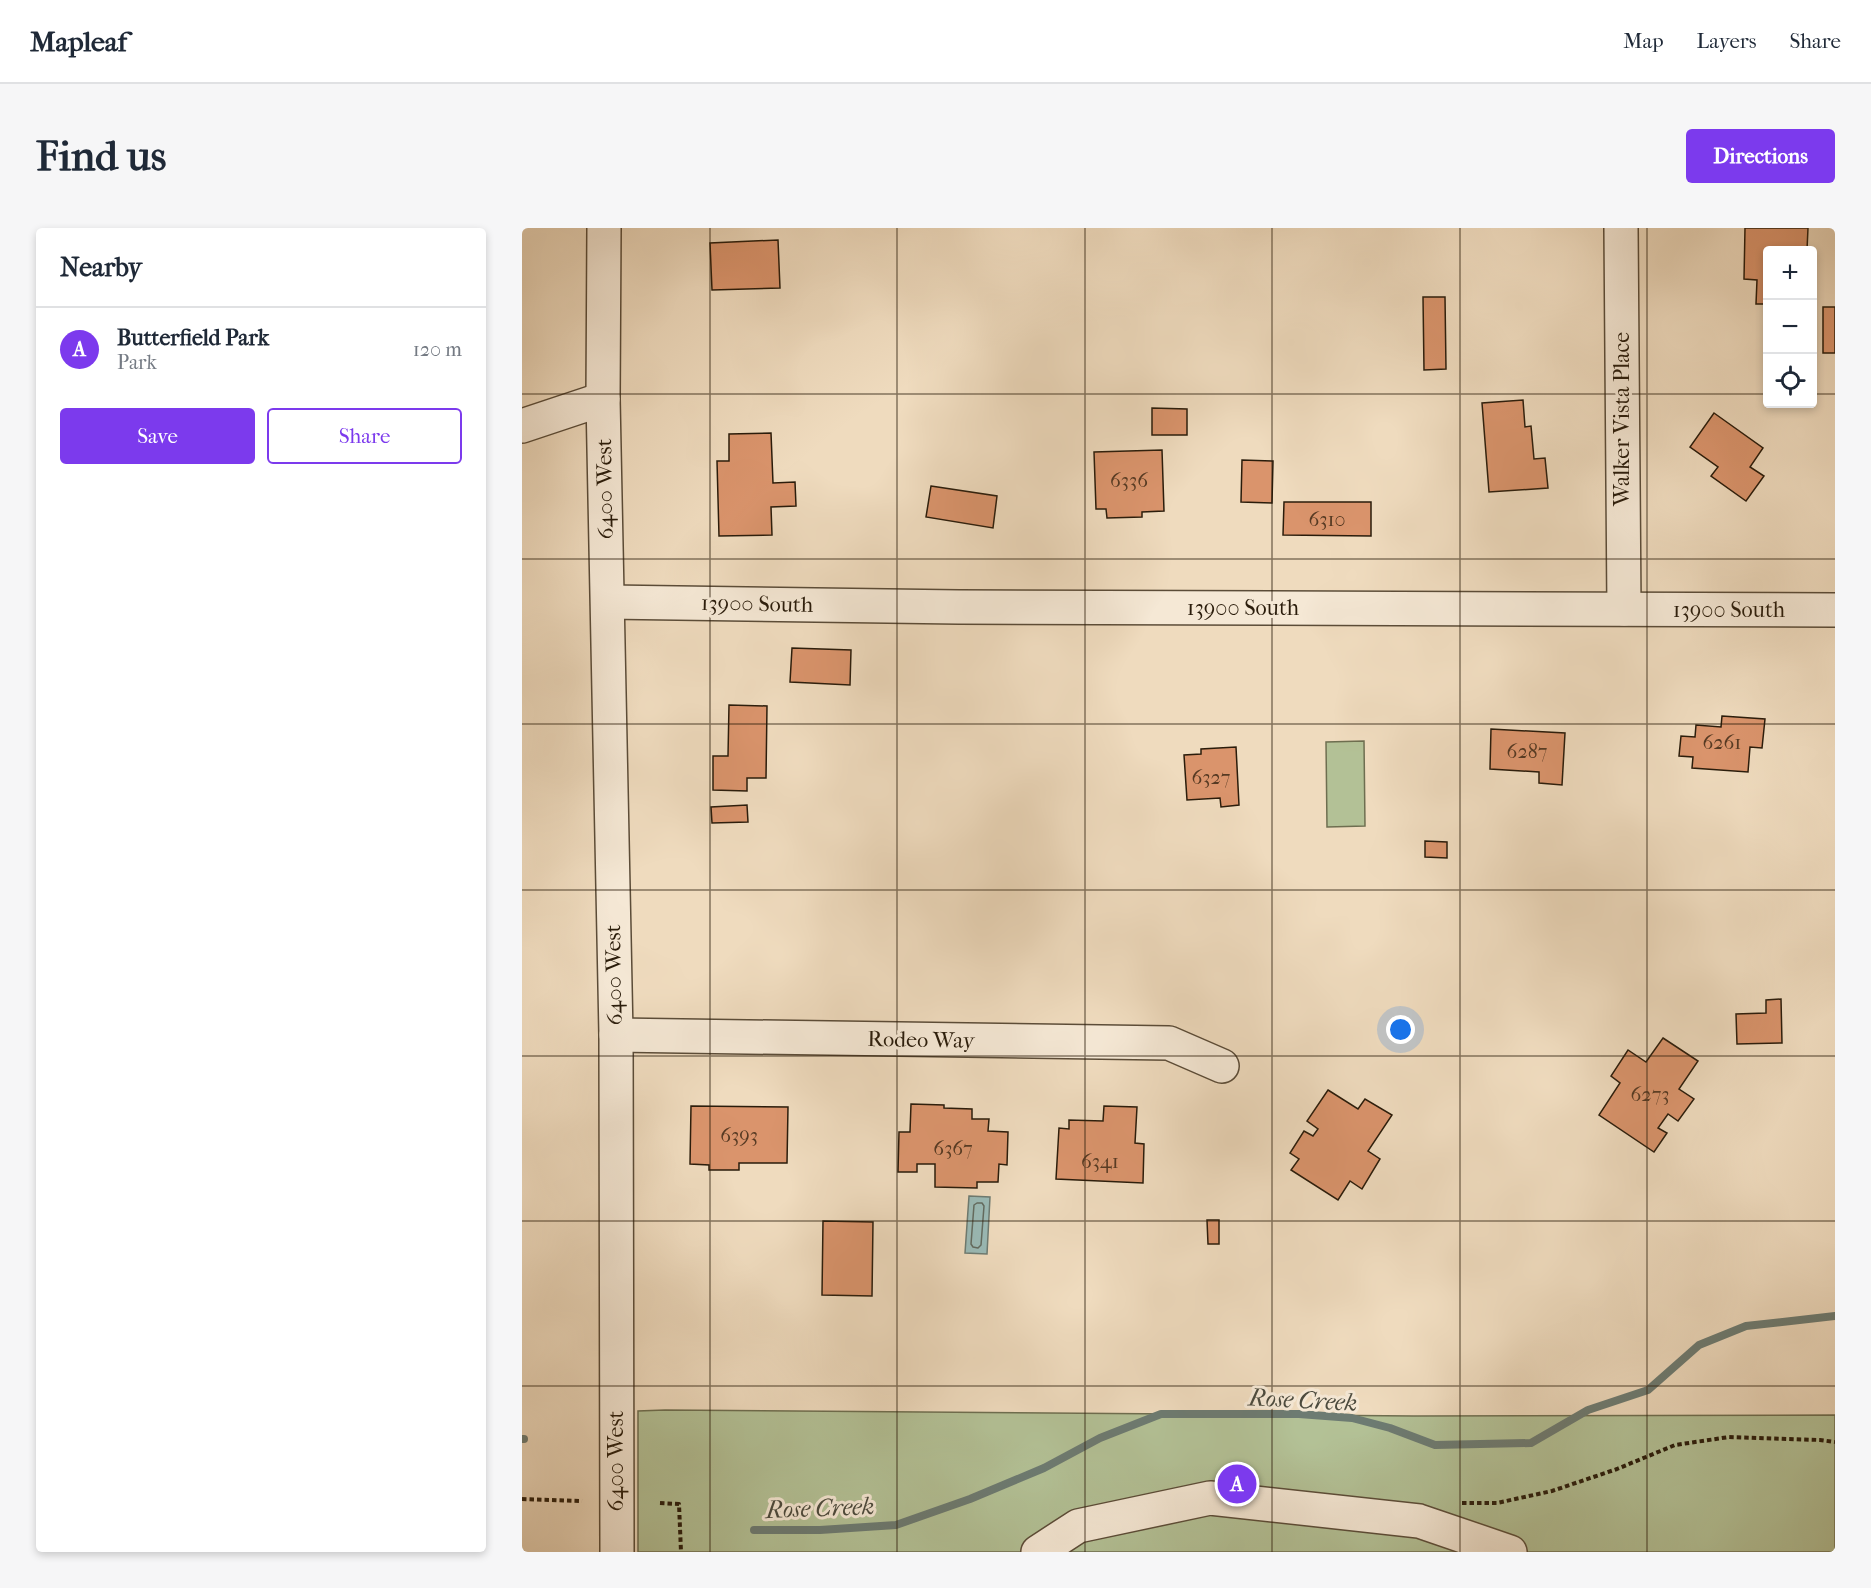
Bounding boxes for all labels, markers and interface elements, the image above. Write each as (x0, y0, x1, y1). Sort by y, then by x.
text: Mapleaf (30, 25, 127, 58)
text: Map (1623, 29, 1664, 53)
text: Layers (1697, 29, 1756, 53)
text: Share (1789, 29, 1841, 53)
button: Directions (1686, 129, 1835, 183)
text: Find us (36, 132, 166, 181)
map controls (1763, 246, 1817, 408)
button: + (1763, 246, 1817, 300)
text: Nearby (60, 252, 142, 283)
button: − (1763, 300, 1817, 354)
text: Butterfield Park (117, 325, 269, 351)
street label: Walker Vista Place (1609, 332, 1635, 507)
text: A (73, 338, 86, 361)
text: 120 m (413, 338, 462, 361)
text: Park (117, 351, 157, 374)
button: locate (1763, 354, 1817, 408)
button: Save (60, 408, 255, 464)
button: Share (267, 408, 462, 464)
street label: 6400 West (591, 438, 619, 540)
house number: 6336 (1110, 469, 1148, 492)
house number: 6310 (1308, 508, 1346, 531)
street label: 13900 South (701, 590, 814, 618)
street label: 13900 South (1187, 595, 1300, 621)
street label: 13900 South (1673, 597, 1786, 623)
house number: 6261 (1703, 731, 1741, 754)
house number: 6287 (1507, 740, 1548, 763)
house number: 6327 (1192, 766, 1231, 789)
street label: 6400 West (600, 924, 628, 1026)
your location (1386, 1015, 1415, 1044)
street label: Rodeo Way (867, 1026, 976, 1054)
house number: 6273 (1631, 1083, 1669, 1106)
house number: 6393 (720, 1124, 758, 1147)
house number: 6367 (933, 1137, 973, 1160)
house number: 6341 (1081, 1150, 1119, 1173)
water label: Rose Creek (1246, 1383, 1358, 1417)
street label: 6400 West (603, 1410, 629, 1511)
pin: A (1218, 1462, 1256, 1506)
water label: Rose Creek (763, 1492, 875, 1524)

